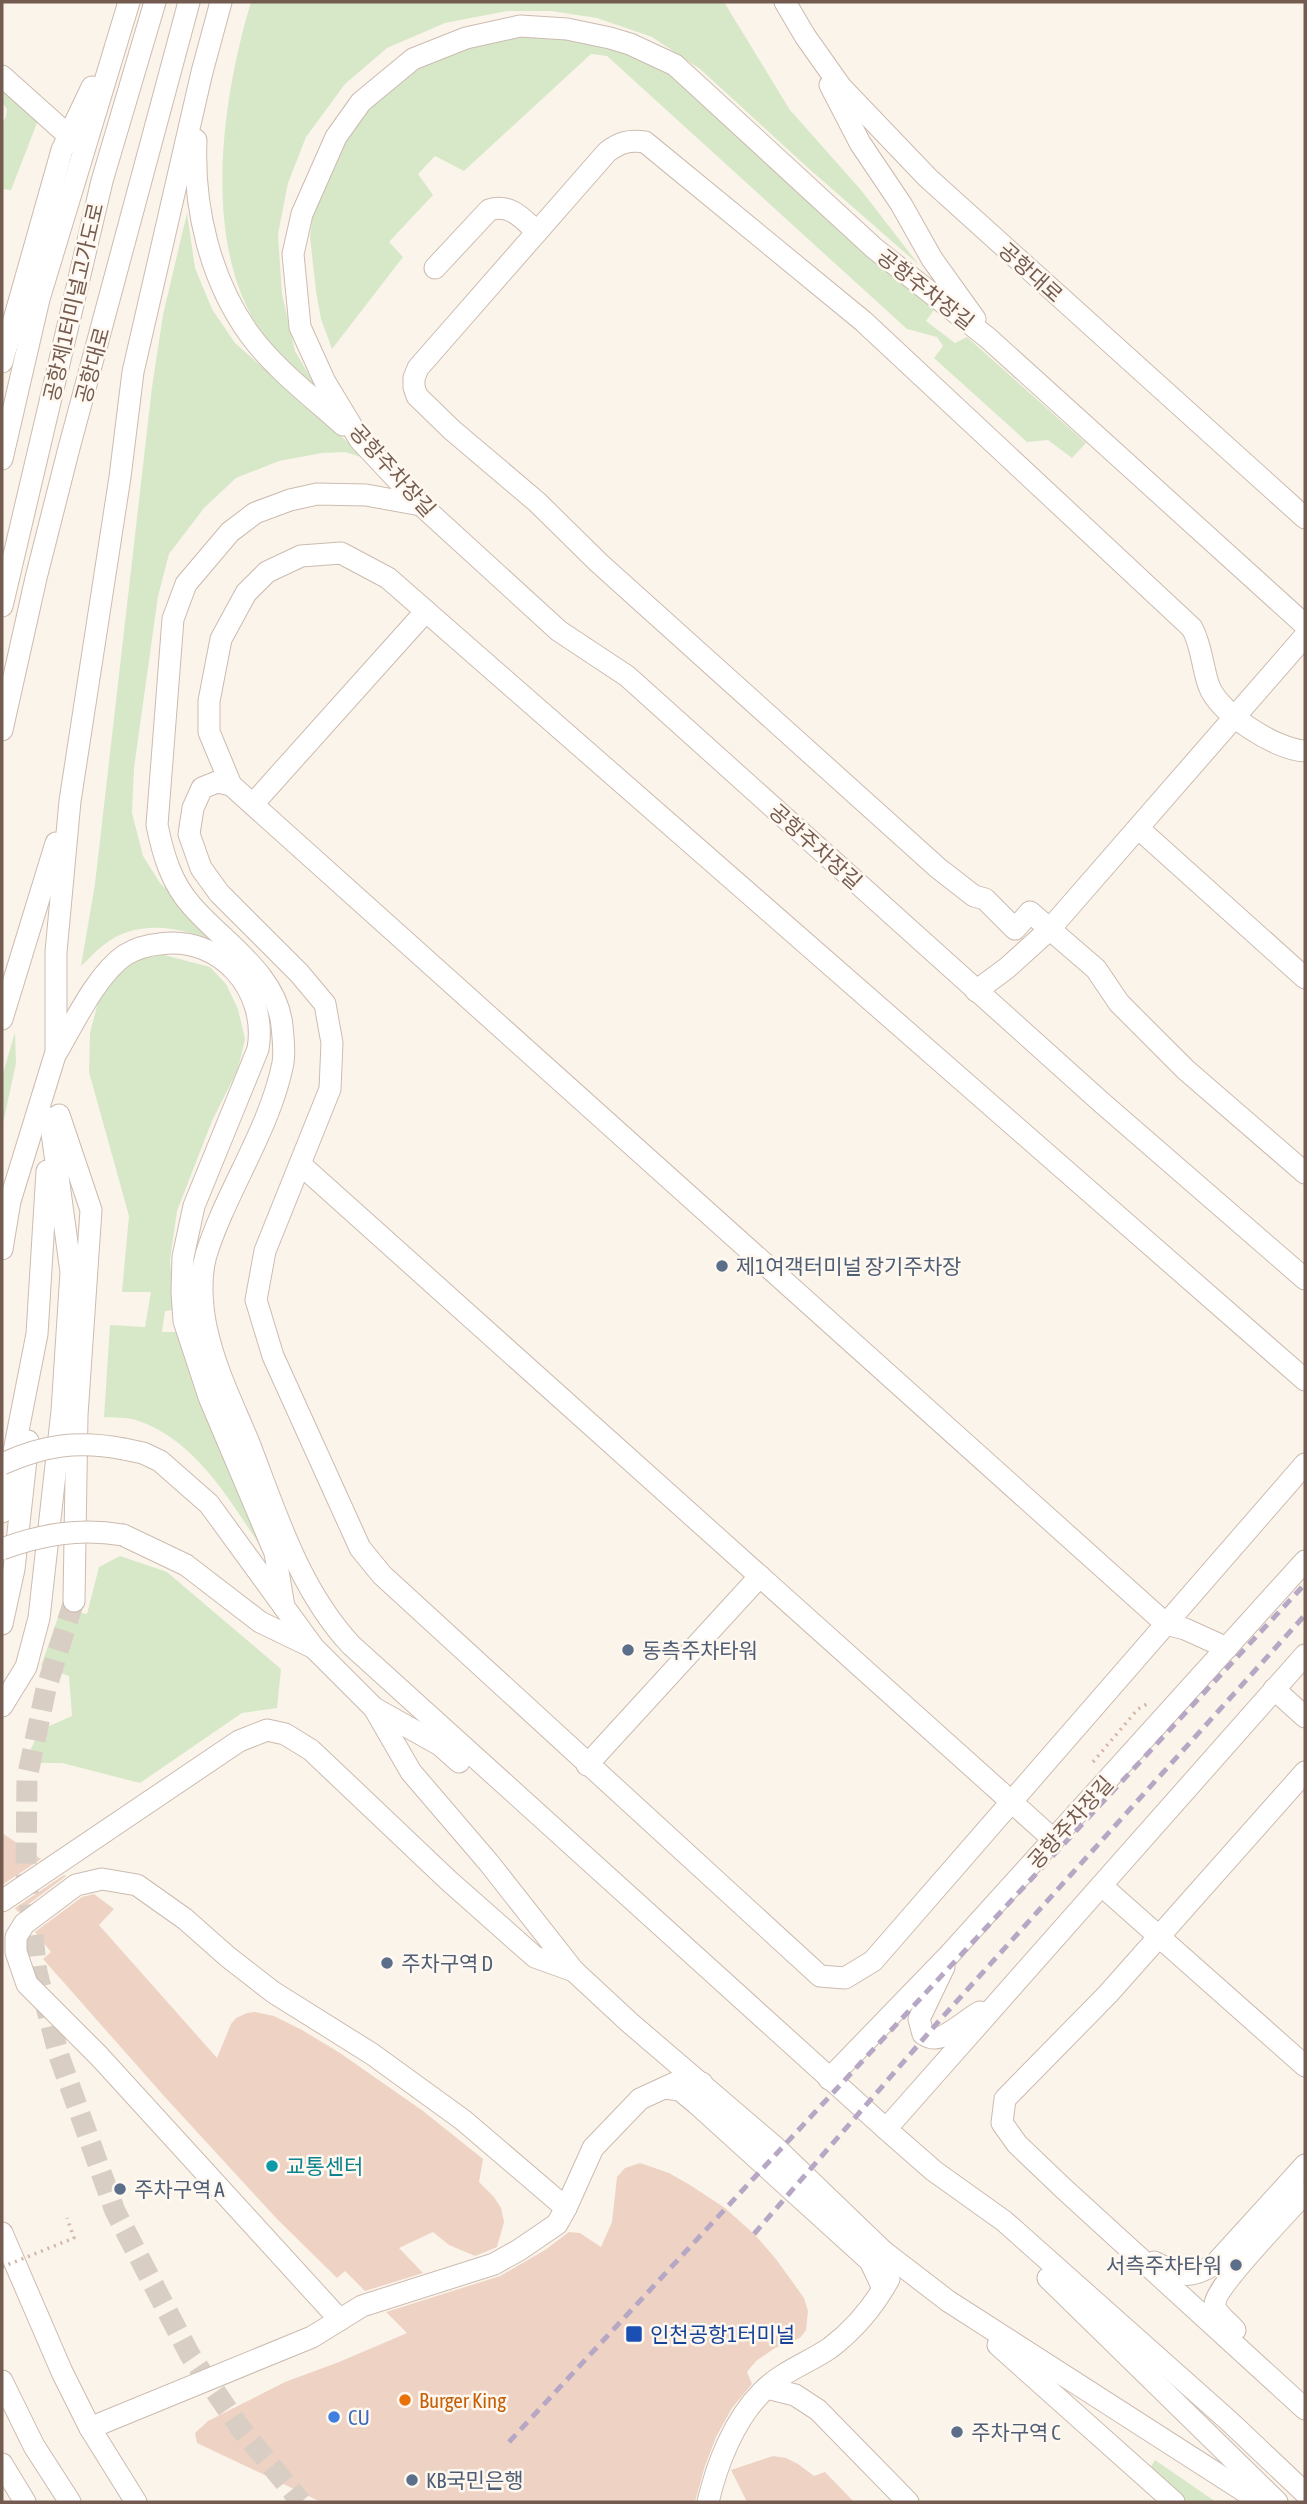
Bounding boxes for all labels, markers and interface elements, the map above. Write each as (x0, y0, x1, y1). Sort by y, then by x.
street label: 공항제1터미널고가도로 (38, 200, 108, 404)
street label: 공항대로 (994, 237, 1068, 307)
street label: 공항주차장길 (873, 244, 979, 334)
street label: 공항대로 (70, 325, 114, 405)
street label: 공항주차장길 (345, 419, 441, 521)
street label: 공항주차장길 (765, 798, 867, 894)
place label: 제1여객터미널 장기주차장 (736, 1254, 961, 1278)
marker: 제1여객터미널 장기주차장 (714, 1258, 730, 1274)
place label: 동측주차타워 (642, 1638, 758, 1662)
marker: 동측주차타워 (620, 1642, 636, 1658)
street label: 공항주차장길 (1022, 1771, 1118, 1873)
place label: 주차구역 D (401, 1951, 493, 1975)
marker: 주차구역 D (379, 1955, 395, 1971)
place label: 교통센터 (286, 2154, 363, 2178)
marker: 교통센터 (264, 2158, 280, 2174)
place label: 주차구역 A (134, 2177, 225, 2201)
marker: 주차구역 A (112, 2181, 128, 2197)
place label: 서측주차타워 (1106, 2253, 1222, 2277)
marker: 서측주차타워 (1228, 2257, 1244, 2273)
place label: 인천공항1터미널 (650, 2322, 795, 2346)
marker: 인천공항1터미널 (624, 2324, 644, 2344)
place label: Burger King (419, 2388, 506, 2412)
marker: Burger King (397, 2392, 413, 2408)
place label: CU (348, 2405, 370, 2429)
marker: CU (326, 2409, 342, 2425)
place label: 주차구역 C (971, 2420, 1061, 2444)
marker: 주차구역 C (949, 2424, 965, 2440)
place label: KB국민은행 (426, 2468, 524, 2492)
marker: KB국민은행 (404, 2472, 420, 2488)

